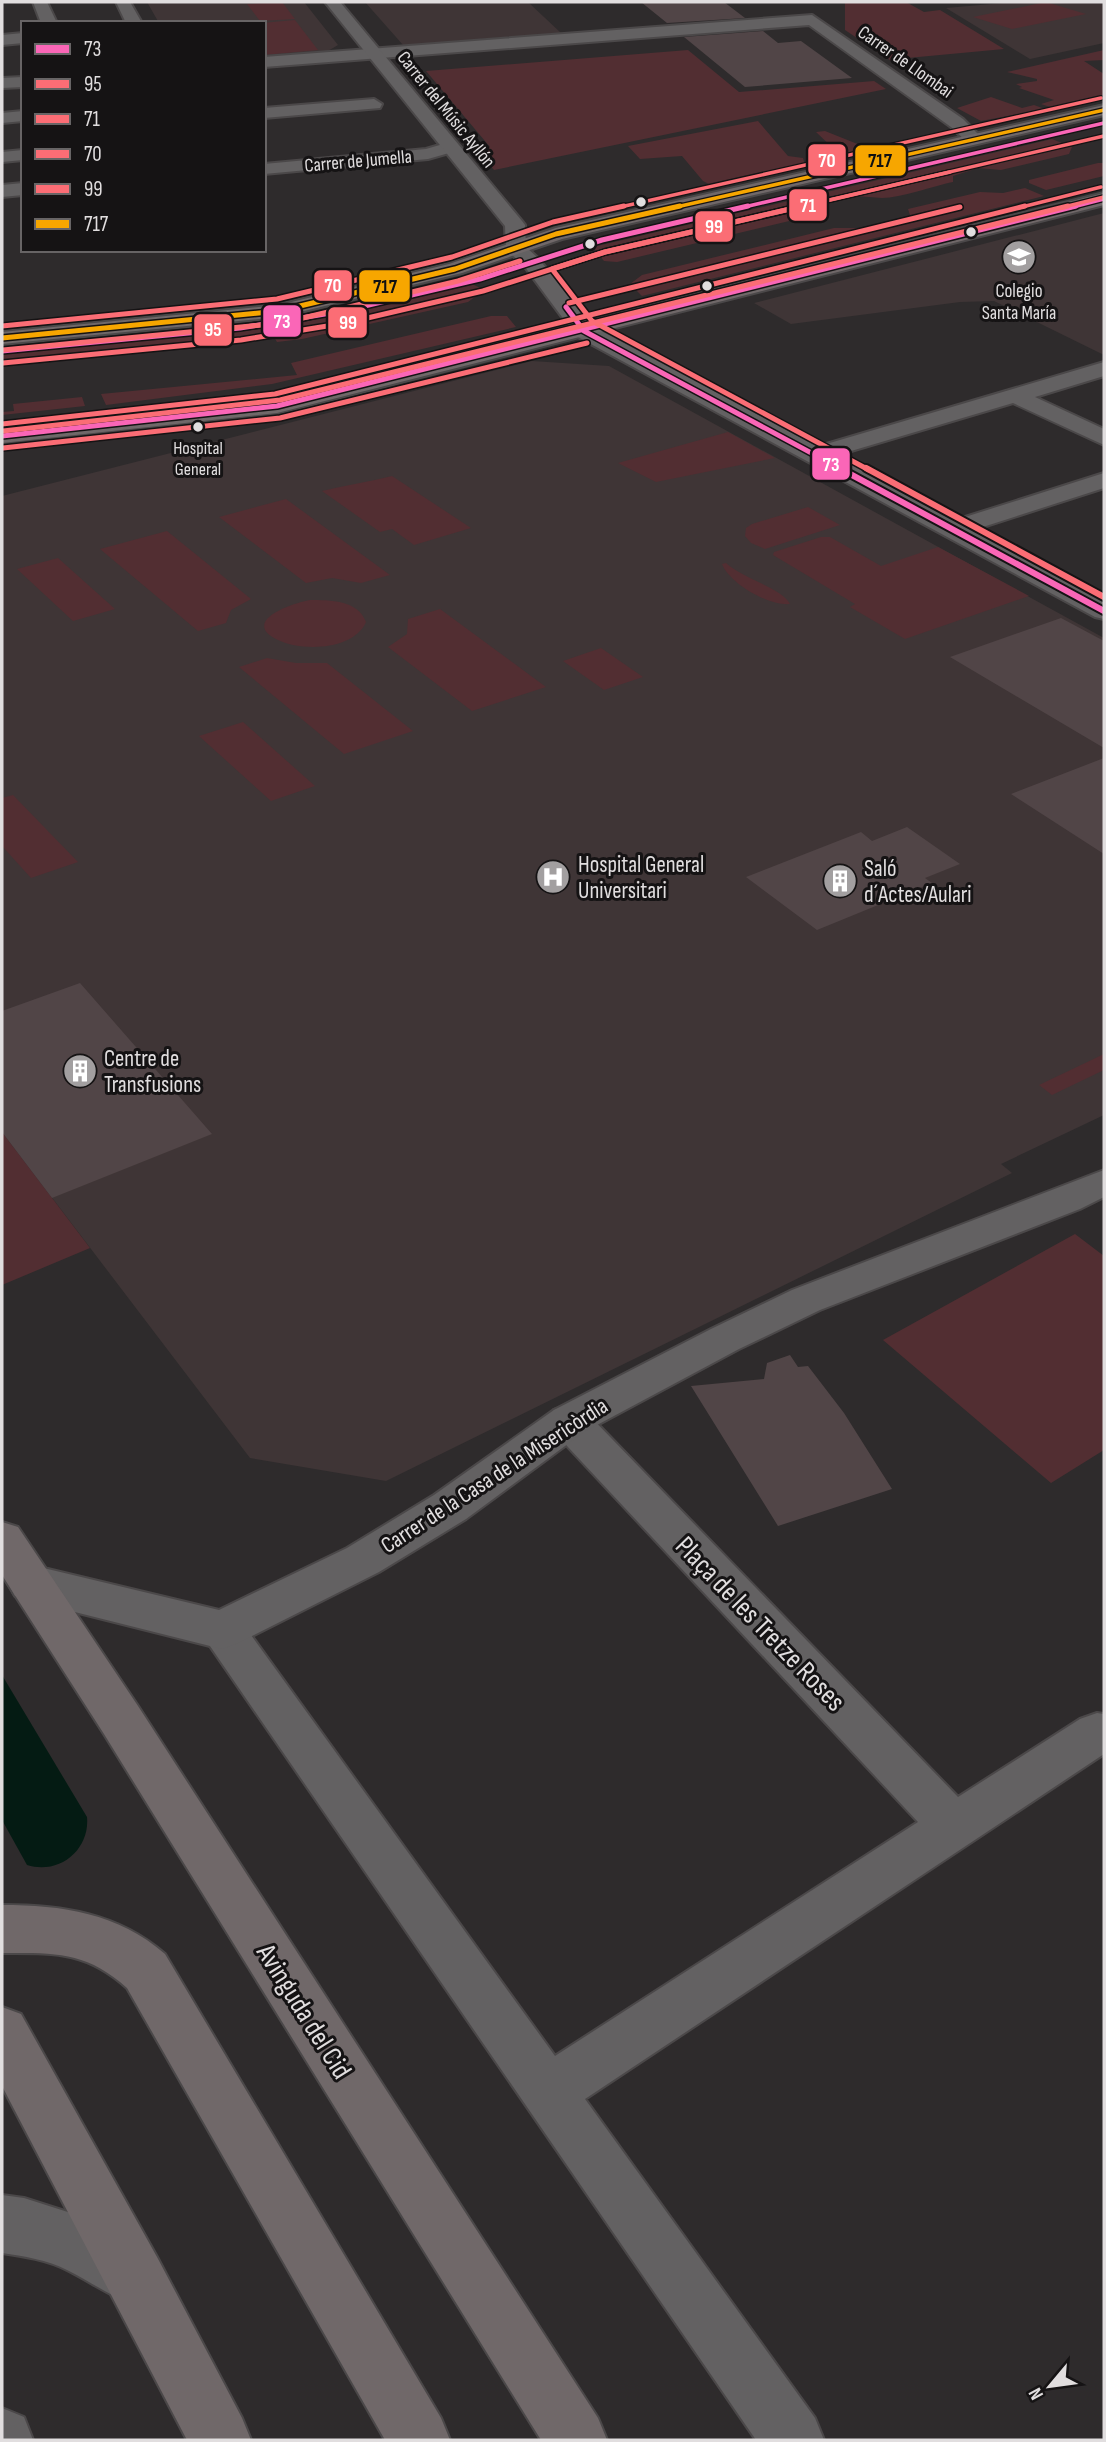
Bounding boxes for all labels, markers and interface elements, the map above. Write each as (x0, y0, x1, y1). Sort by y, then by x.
legend (21, 21, 266, 252)
street label: Carrer de Llombai (853, 21, 957, 103)
text: 73 (84, 37, 101, 62)
street label: Carrer del Músic Ayllón (392, 47, 500, 173)
text: 95 (84, 72, 102, 97)
text: 71 (84, 107, 100, 132)
text: 70 (84, 142, 102, 167)
line badge: 70 (807, 143, 847, 177)
line badge: 717 (854, 144, 907, 177)
street label: Carrer de Jumella (304, 145, 413, 178)
text: 70 (818, 150, 836, 173)
text: 717 (868, 150, 893, 173)
text: 99 (84, 177, 103, 202)
line badge: 71 (788, 188, 828, 222)
unlabelled marker (634, 195, 648, 209)
text: 71 (800, 195, 816, 218)
line badge: 99 (694, 210, 734, 243)
text: 717 (84, 212, 109, 237)
text: 99 (705, 216, 723, 239)
unlabelled marker (964, 225, 978, 239)
unlabelled marker (583, 237, 597, 251)
school or university icon: Colegio Santa María (1000, 238, 1038, 276)
line badge: 70 (313, 269, 353, 302)
line badge: 717 (358, 269, 411, 303)
text: 70 (324, 275, 342, 298)
text: 717 (373, 276, 398, 299)
unlabelled marker (700, 279, 714, 293)
place label: Colegio Santa María (982, 280, 1056, 325)
line badge: 73 (262, 304, 302, 338)
line badge: 99 (327, 306, 368, 339)
text: 73 (274, 311, 290, 334)
text: 99 (339, 312, 357, 335)
line badge: 95 (193, 313, 233, 347)
text: 95 (204, 319, 222, 342)
marker: Hospital General (191, 420, 205, 434)
place label: Hospital General (173, 438, 223, 480)
line badge: 73 (811, 447, 851, 481)
text: 73 (823, 454, 839, 477)
place label: Hospital General Universitari (578, 851, 704, 905)
place label: Saló d´Actes/Aulari (864, 855, 972, 909)
hospital icon: Hospital General Universitari (534, 858, 572, 896)
building icon: Saló d´Actes/Aulari (821, 862, 859, 900)
place label: Centre de Transfusions (104, 1045, 201, 1099)
building icon: Centre de Transfusions (61, 1052, 99, 1090)
street label: Carrer de la Casa de la Misericòrdia (376, 1392, 613, 1560)
street label: Plaça de les Tretze Roses (668, 1530, 852, 1718)
street label: Avinguda del Cid (249, 1938, 358, 2085)
north arrow (1015, 2351, 1085, 2421)
text: N (1024, 2383, 1049, 2404)

